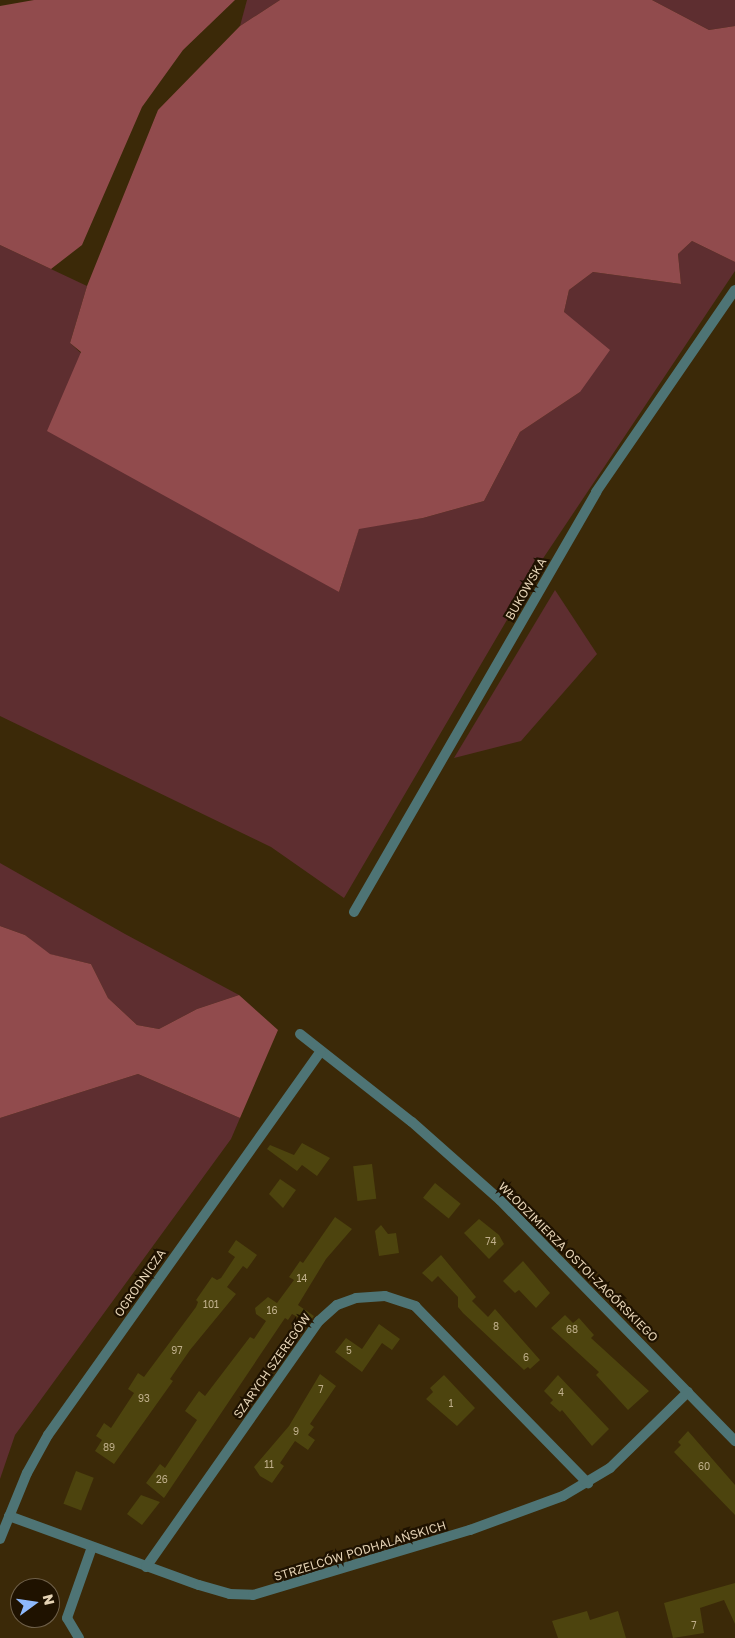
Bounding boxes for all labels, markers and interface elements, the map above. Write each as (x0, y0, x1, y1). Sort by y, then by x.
street label: BUKOWSKA (502, 555, 550, 623)
street label: WŁODZIMIERZA OSTOI-ZAGÓRSKIEGO (495, 1179, 661, 1345)
house number: 74 (485, 1236, 497, 1248)
street label: OGRODNICZA (111, 1247, 169, 1319)
house number: 14 (297, 1273, 307, 1285)
house number: 101 (203, 1299, 219, 1311)
house number: 16 (267, 1305, 277, 1317)
street label: SZARYCH SZEREGÓW (230, 1311, 314, 1421)
house number: 8 (493, 1321, 499, 1333)
house number: 68 (566, 1324, 578, 1336)
house number: 97 (171, 1345, 183, 1357)
house number: 5 (346, 1345, 352, 1357)
house number: 6 (523, 1352, 529, 1364)
house number: 7 (318, 1384, 324, 1396)
house number: 4 (558, 1387, 564, 1399)
house number: 93 (138, 1393, 150, 1405)
house number: 1 (449, 1398, 453, 1410)
house number: 9 (293, 1426, 299, 1438)
house number: 89 (103, 1442, 115, 1454)
house number: 11 (264, 1459, 274, 1471)
house number: 60 (698, 1461, 710, 1473)
house number: 26 (156, 1474, 168, 1486)
street label: STRZELCÓW PODHALAŃSKICH (272, 1518, 448, 1584)
north arrow (10, 1578, 60, 1628)
text: N (40, 1592, 59, 1607)
house number: 7 (691, 1620, 697, 1632)

